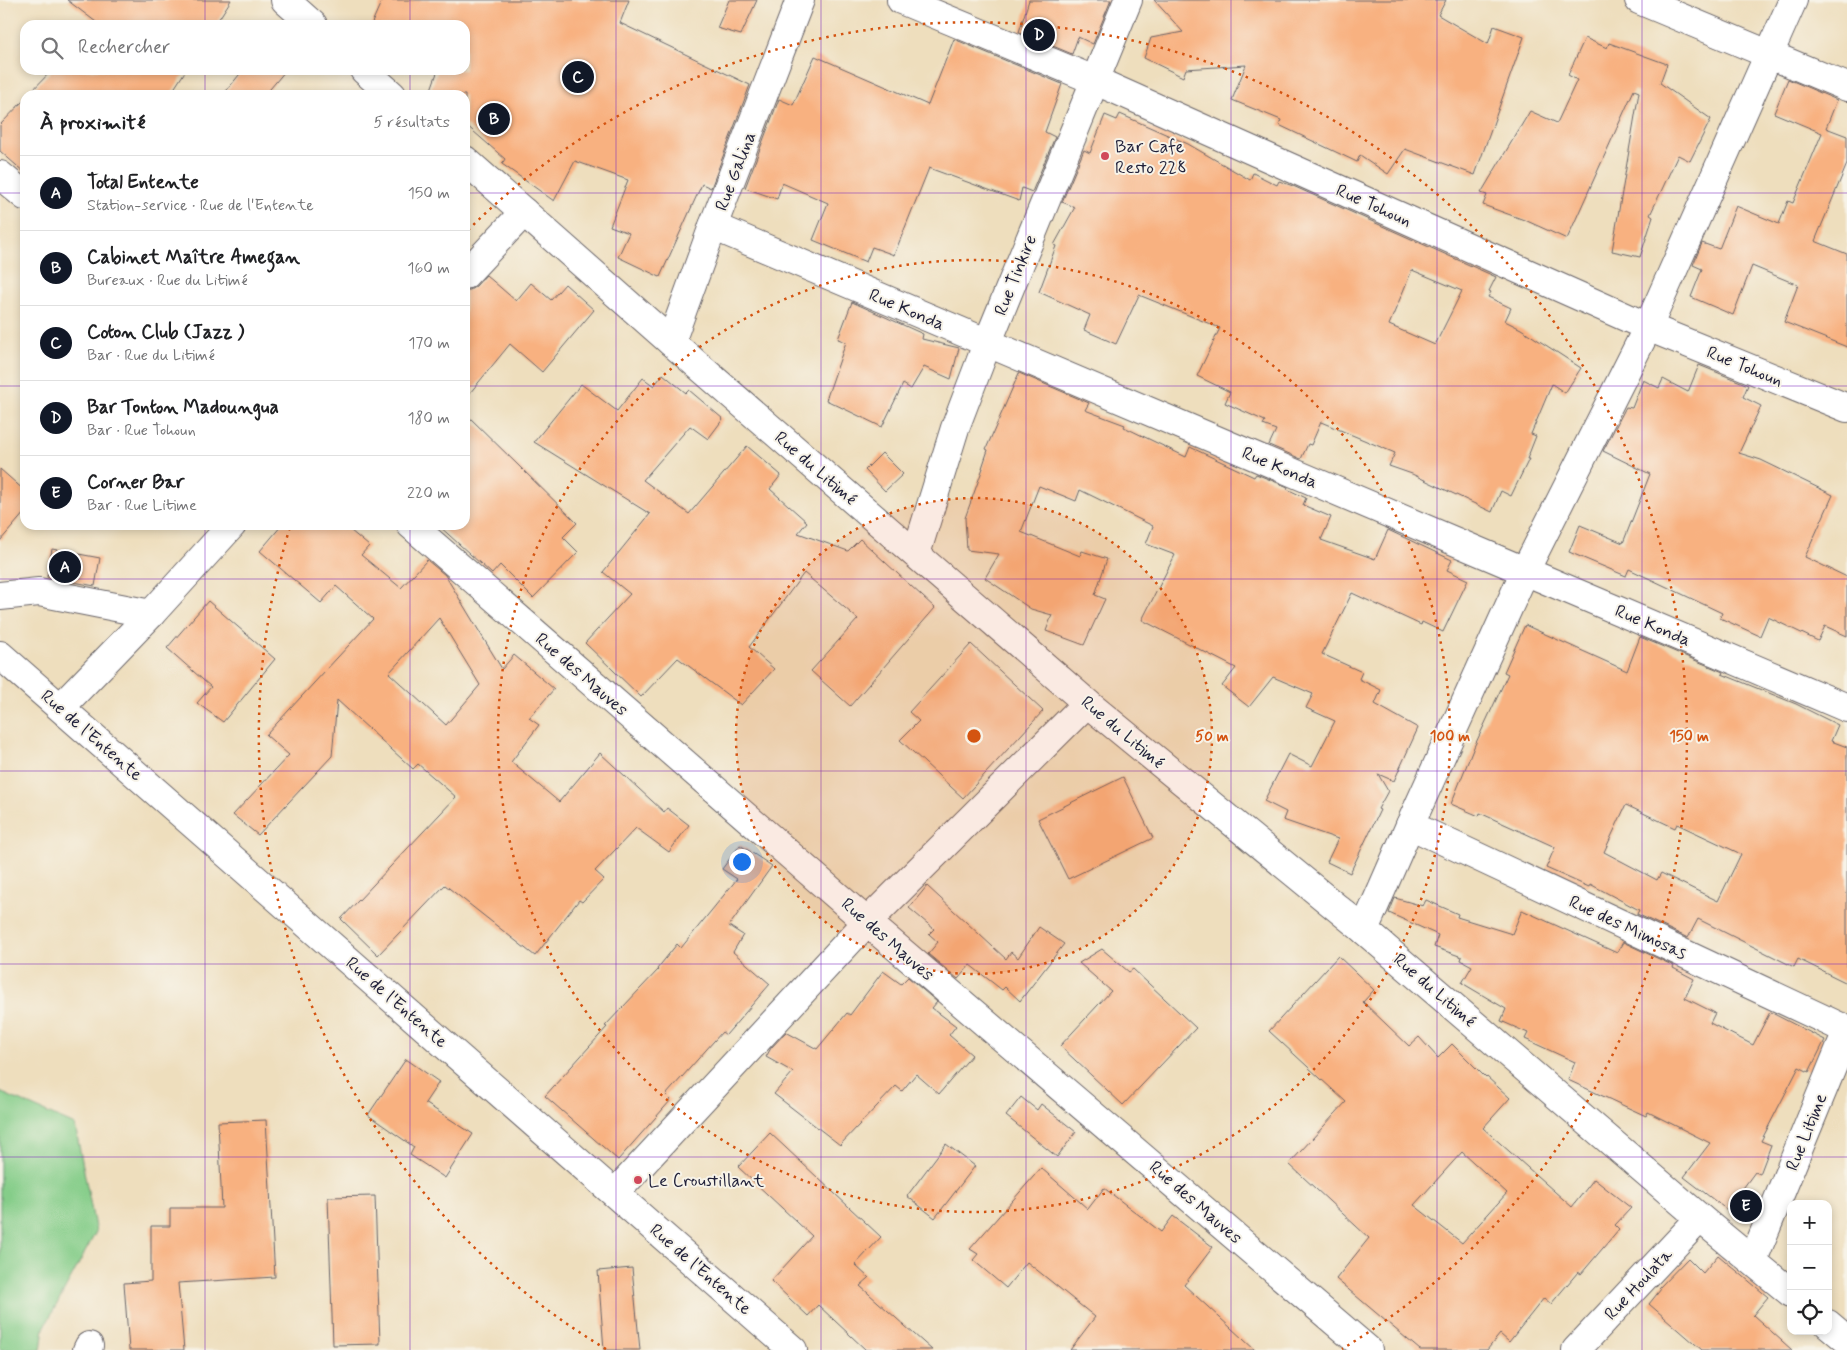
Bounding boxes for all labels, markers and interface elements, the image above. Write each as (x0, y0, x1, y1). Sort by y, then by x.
pin: D (1023, 16, 1055, 54)
search box (20, 20, 470, 75)
icon: search (38, 34, 66, 62)
text: Rechercher (78, 35, 170, 60)
pin: C (562, 58, 594, 96)
pin: B (478, 100, 510, 138)
text: À proximité (40, 109, 146, 137)
text: 5 résultats (373, 112, 450, 133)
street label: Rue Galina (710, 128, 762, 214)
place label: Bar Cafe Resto 228 (1115, 135, 1187, 180)
marker: Bar Cafe Resto 228 (1099, 150, 1111, 162)
text: Total Entente (87, 170, 199, 195)
street label: Rue Tohoun (1332, 179, 1415, 233)
text: A (51, 183, 61, 204)
text: 150 m (408, 183, 450, 204)
text: Station-service · Rue de l'Entente (87, 195, 314, 216)
street label: Rue Tinkire (989, 231, 1043, 319)
text: Cabinet Maître Amegan (87, 245, 300, 270)
text: B (51, 258, 61, 279)
text: 160 m (407, 258, 450, 279)
text: Bureaux · Rue du Litimé (87, 270, 248, 291)
street label: Rue Konda (865, 283, 948, 337)
text: Coton Club (Jazz ) (87, 320, 244, 345)
text: C (50, 333, 62, 354)
text: 170 m (408, 333, 450, 354)
street label: Rue Tohoun (1703, 341, 1786, 393)
text: Bar · Rue du Litimé (87, 345, 215, 366)
text: Bar Tonton Madoungua (87, 395, 279, 420)
text: D (50, 408, 62, 429)
text: 180 m (407, 408, 450, 429)
text: Bar · Rue Tohoun (87, 420, 196, 441)
street label: Rue du Litimé (769, 426, 862, 511)
street label: Rue Konda (1238, 441, 1321, 495)
text: Corner Bar (87, 470, 184, 495)
text: E (51, 483, 61, 504)
text: 220 m (407, 483, 450, 504)
text: Bar · Rue Litime (87, 495, 197, 516)
pin: A (49, 548, 81, 586)
street label: Rue Konda (1611, 599, 1694, 653)
street label: Rue des Mauves (530, 628, 633, 722)
street label: Rue de l'Entente (35, 685, 148, 787)
street label: Rue du Litimé (1076, 691, 1169, 775)
centre of rings (965, 727, 983, 745)
text: 50 m (1195, 727, 1229, 747)
text: 100 m (1430, 727, 1470, 747)
text: 150 m (1669, 727, 1709, 747)
your location (729, 849, 755, 875)
street label: Rue des Mimosas (1565, 890, 1690, 966)
street label: Rue des Mauves (836, 893, 939, 987)
street label: Rue du Litimé (1388, 948, 1481, 1033)
street label: Rue de l'Entente (340, 952, 453, 1054)
street label: Rue Litime (1781, 1090, 1833, 1175)
street label: Rue des Mauves (1144, 1156, 1247, 1250)
place label: Le Croustillant (648, 1169, 765, 1193)
marker: Le Croustillant (632, 1174, 644, 1186)
pin: E (1730, 1187, 1762, 1225)
map controls (1787, 1200, 1832, 1335)
button: + (1787, 1200, 1832, 1245)
street label: Rue de l'Entente (644, 1219, 757, 1321)
street label: Rue Houlata (1599, 1244, 1678, 1326)
button: − (1787, 1245, 1832, 1290)
button: locate (1787, 1290, 1832, 1335)

